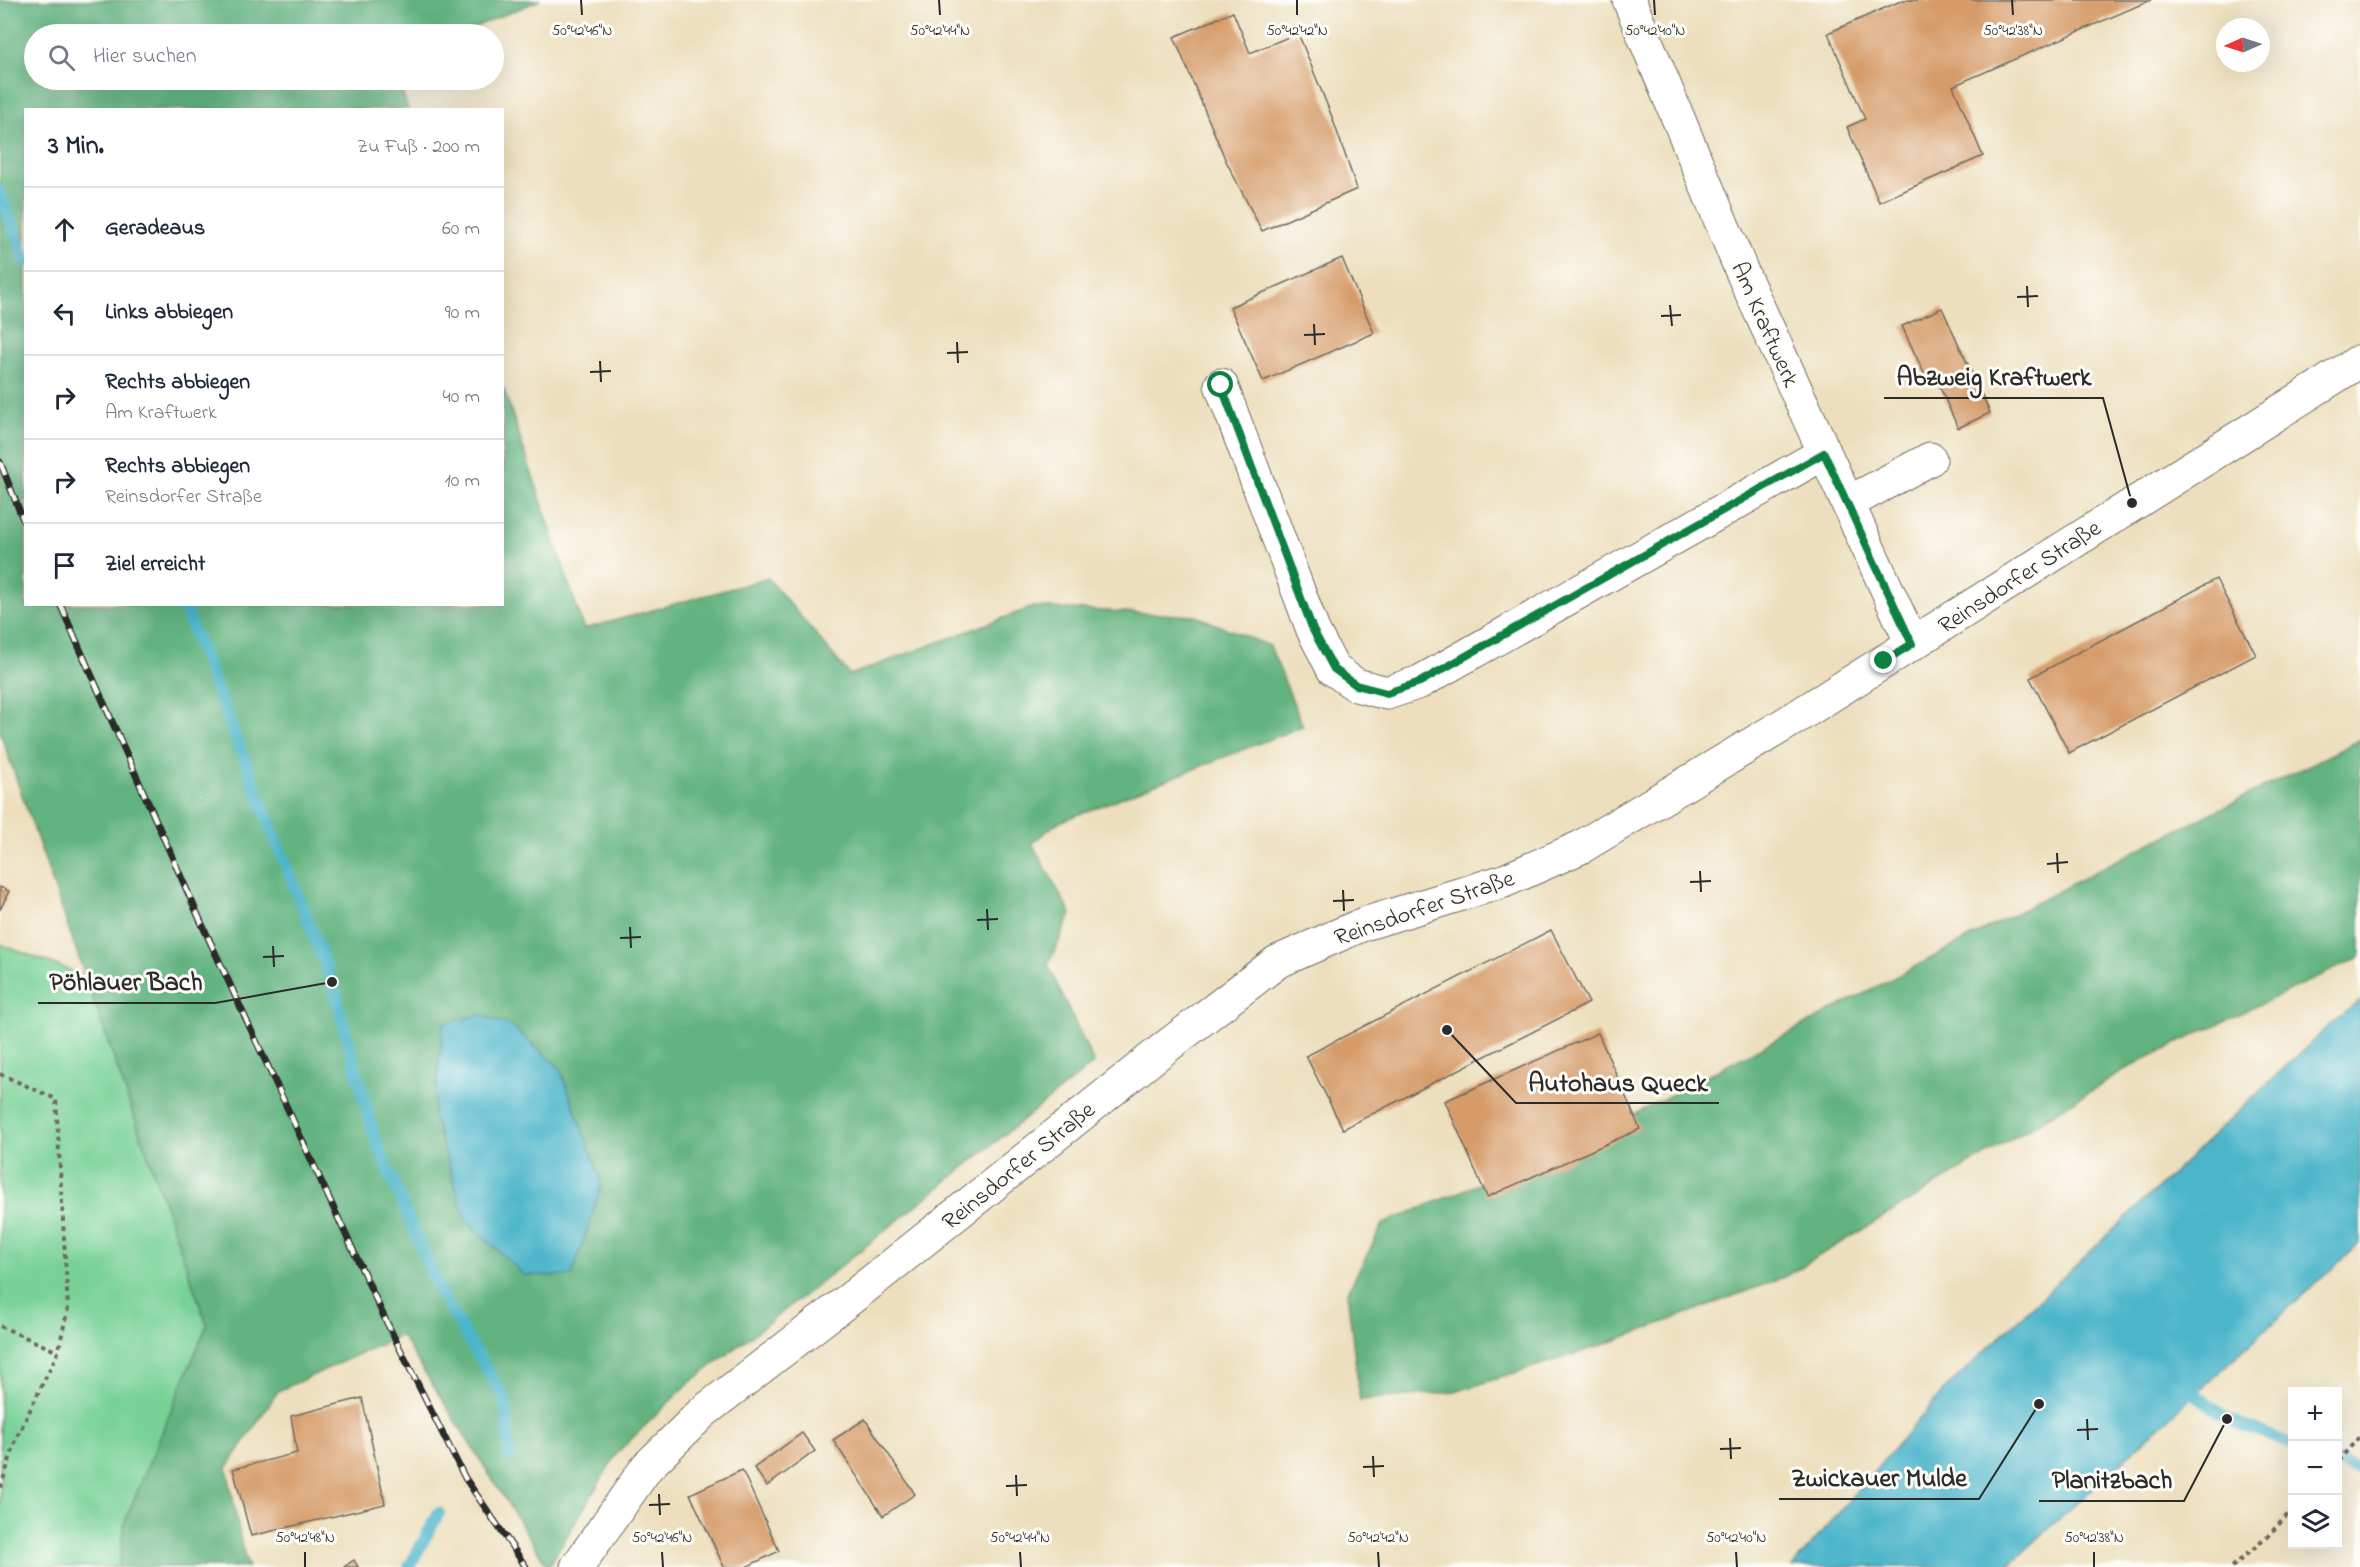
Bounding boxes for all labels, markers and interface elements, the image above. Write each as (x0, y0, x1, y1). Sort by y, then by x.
north arrow (2216, 18, 2270, 72)
text: 50°42'46"N (552, 20, 612, 42)
text: 50°42'44"N (910, 20, 970, 42)
text: 50°42'42"N (1266, 20, 1328, 42)
text: 50°42'40"N (1625, 20, 1685, 42)
text: 50°42'38"N (1983, 20, 2043, 42)
search box (24, 24, 504, 90)
icon: search (45, 41, 78, 74)
text: Hier suchen (93, 41, 197, 73)
text: 3 Min. (48, 128, 104, 166)
text: Zu Fuß · 200 m (357, 133, 480, 162)
icon: ahead (48, 213, 81, 246)
text: Geradeaus (105, 213, 205, 245)
text: 60 m (442, 215, 480, 244)
street label: Am Kraftwerk (1720, 257, 1807, 394)
icon: left (48, 297, 81, 330)
text: Links abbiegen (105, 297, 233, 329)
text: 90 m (445, 299, 480, 328)
callout: Abzweig Kraftwerk (1884, 354, 2103, 398)
text: Abzweig Kraftwerk (1897, 360, 2092, 399)
text: Rechts abbiegen (105, 367, 250, 399)
route start (1207, 371, 1233, 397)
icon: right (48, 381, 81, 414)
text: 40 m (443, 383, 480, 412)
text: Am Kraftwerk (105, 399, 217, 428)
text: Rechts abbiegen (105, 451, 250, 483)
icon: right (48, 465, 81, 498)
text: 10 m (444, 467, 480, 496)
text: Reinsdorfer Straße (105, 483, 262, 512)
street label: Reinsdorfer Straße (1932, 512, 2109, 644)
icon: arrive (48, 549, 81, 582)
text: Ziel erreicht (105, 549, 205, 581)
route end (1870, 647, 1896, 673)
street label: Reinsdorfer Straße (1330, 862, 1520, 957)
callout: Pöhlauer Bach (38, 959, 215, 1003)
text: Pöhlauer Bach (49, 965, 203, 1003)
callout: Autohaus Queck (1516, 1059, 1719, 1103)
text: Autohaus Queck (1528, 1066, 1708, 1104)
street label: Reinsdorfer Straße (935, 1094, 1104, 1240)
map controls (2288, 1387, 2342, 1549)
button: + (2288, 1387, 2342, 1441)
button: − (2288, 1441, 2342, 1495)
callout: Zwickauer Mulde (1779, 1455, 1979, 1499)
callout: Planitzbach (2039, 1457, 2184, 1501)
text: Zwickauer Mulde (1791, 1461, 1968, 1499)
text: Planitzbach (2052, 1463, 2172, 1501)
button: layers (2288, 1495, 2342, 1549)
text: 50°42'48"N (275, 1527, 335, 1549)
text: 50°42'46"N (632, 1527, 692, 1549)
text: 50°42'44"N (990, 1527, 1050, 1549)
text: 50°42'42"N (1347, 1527, 1409, 1549)
text: 50°42'40"N (1706, 1527, 1766, 1549)
text: 50°42'38"N (2064, 1527, 2124, 1549)

